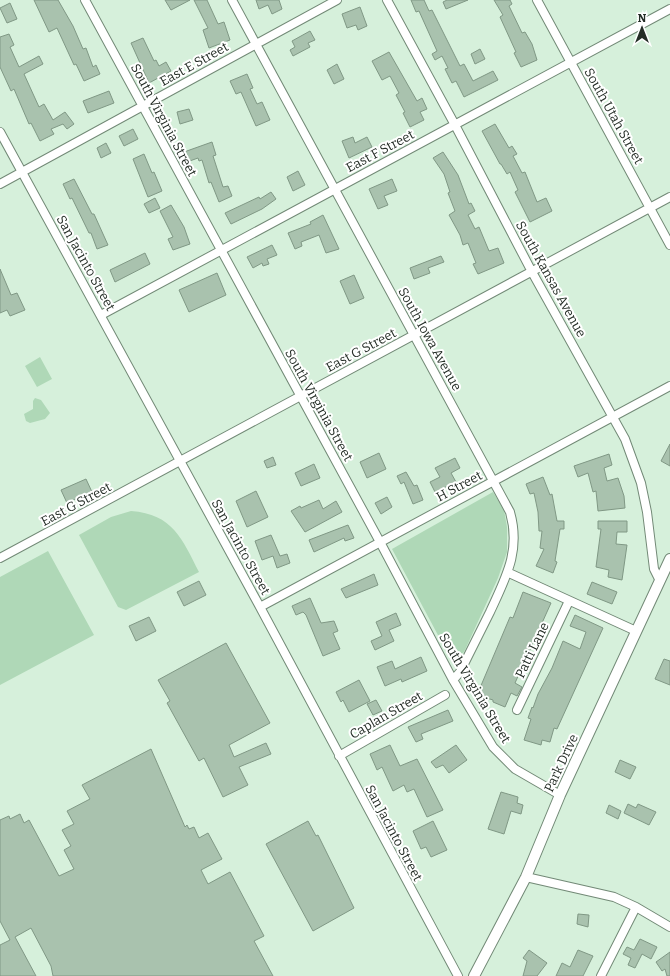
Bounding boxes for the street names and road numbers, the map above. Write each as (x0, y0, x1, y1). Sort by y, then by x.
street label: East E Street (157, 39, 231, 89)
street label: South Virginia Street (128, 61, 200, 179)
street label: South Utah Street (581, 66, 647, 167)
street label: East F Street (343, 127, 417, 175)
street label: San Jacinto Street (54, 213, 119, 313)
street label: South Kansas Avenue (513, 218, 589, 340)
street label: South Iowa Avenue (395, 285, 465, 393)
street label: East G Street (323, 325, 399, 375)
street label: South Virginia Street (282, 346, 356, 464)
street label: H Street (434, 468, 485, 504)
street label: East G Street (38, 479, 114, 529)
street label: San Jacinto Street (209, 497, 274, 597)
street label: Patti Lane (512, 620, 552, 680)
street label: South Virginia Street (436, 630, 514, 746)
street label: Caplan Street (347, 688, 425, 742)
street label: Park Drive (541, 732, 581, 794)
street label: San Jacinto Street (362, 782, 426, 884)

